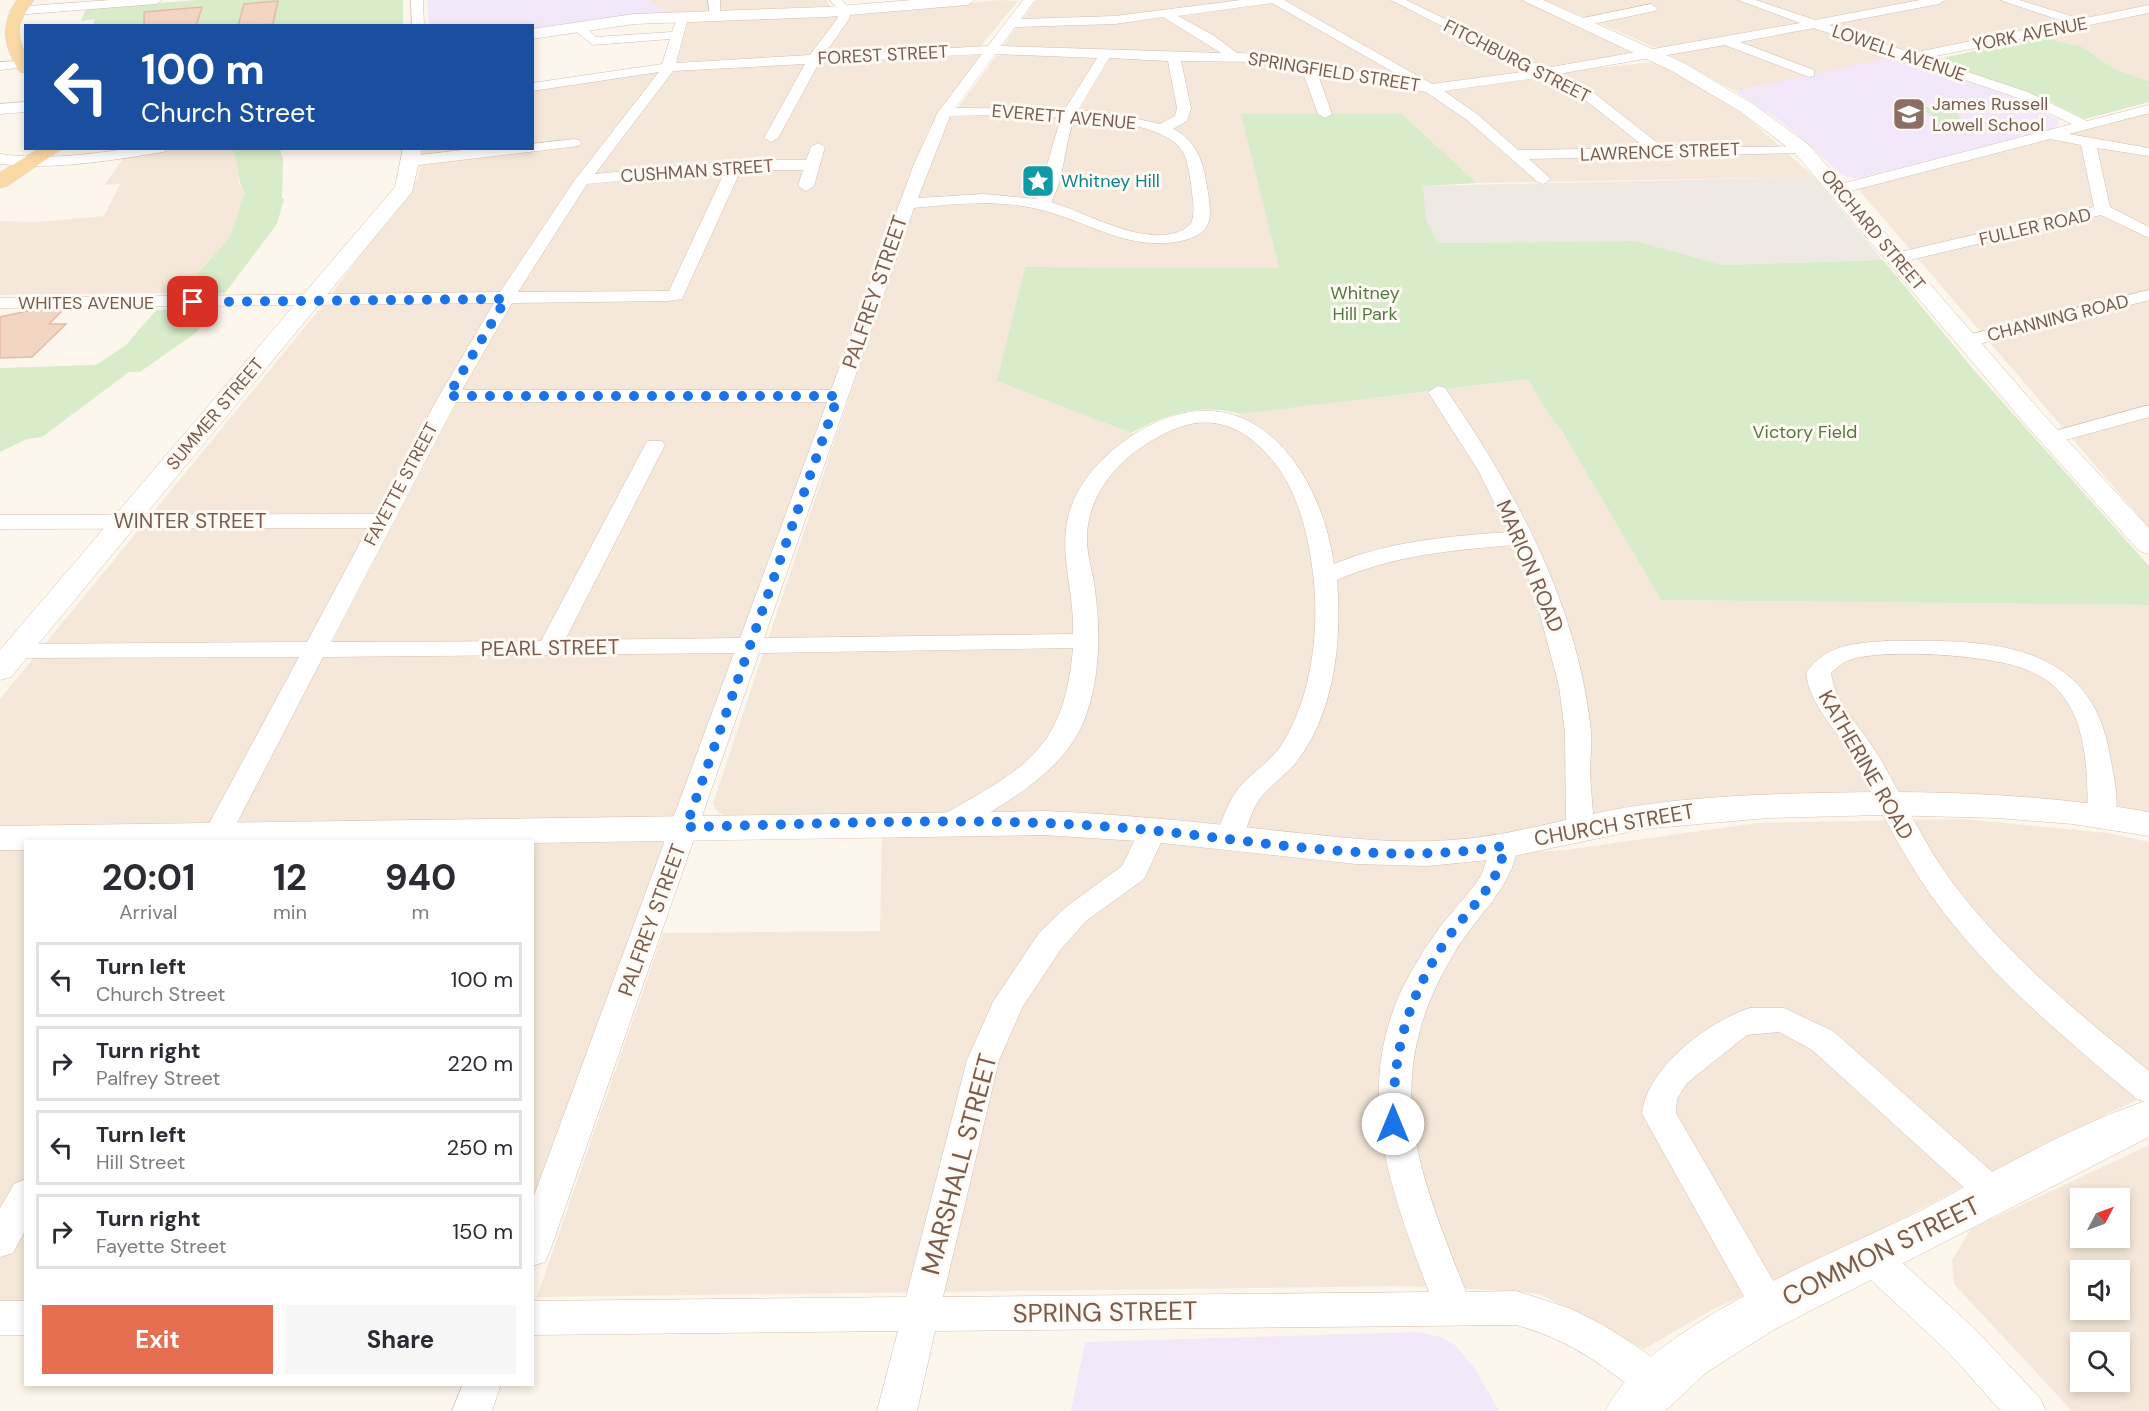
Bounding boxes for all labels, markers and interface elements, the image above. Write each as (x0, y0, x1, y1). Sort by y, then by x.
street label: YORK AVENUE (1971, 11, 2089, 57)
street label: FITCHBURG STREET (1440, 14, 1594, 108)
street label: LOWELL AVENUE (1829, 19, 1969, 87)
street label: FOREST STREET (817, 40, 949, 70)
text: 100 m (141, 42, 265, 97)
street label: SPRINGFIELD STREET (1246, 47, 1422, 97)
icon: left (42, 48, 120, 126)
place label: James Russell Lowell School (1932, 92, 2048, 137)
text: Church Street (141, 95, 316, 130)
school or university icon: James Russell Lowell School (1891, 96, 1927, 132)
street label: EVERETT AVENUE (991, 99, 1137, 135)
street label: LAWRENCE STREET (1580, 137, 1740, 167)
street label: CUSHMAN STREET (620, 154, 774, 188)
place icon: Whitney Hill (1020, 163, 1056, 199)
street label: ORCHARD STREET (1815, 164, 1931, 296)
place label: Whitney Hill (1061, 169, 1160, 193)
street label: FULLER ROAD (1977, 202, 2093, 252)
street label: PALFREY STREET (836, 211, 914, 372)
pin (167, 276, 218, 327)
park label: Whitney Hill Park (1330, 281, 1400, 326)
icon: arrive (176, 285, 209, 318)
street label: CHANNING ROAD (1985, 289, 2131, 347)
street label: WHITES AVENUE (18, 291, 154, 315)
street label: SUMMER STREET (161, 353, 269, 475)
street label: FAYETTE STREET (358, 418, 444, 550)
park label: Victory Field (1753, 420, 1857, 444)
street label: MARION ROAD (1489, 495, 1571, 637)
street label: WINTER STREET (113, 507, 267, 535)
street label: PEARL STREET (480, 633, 620, 663)
street label: KATHERINE ROAD (1812, 685, 1920, 845)
street label: CHURCH STREET (1532, 797, 1696, 853)
street label: PALFREY STREET (611, 840, 693, 1000)
text: 20:01 (102, 854, 195, 901)
text: 12 (273, 854, 307, 901)
text: 940 (385, 854, 456, 901)
text: Arrival (119, 899, 178, 925)
text: min (273, 899, 307, 925)
text: m (412, 899, 429, 925)
text: Turn left (96, 952, 186, 981)
icon: left (45, 963, 78, 996)
text: 100 m (451, 965, 513, 994)
text: Church Street (96, 981, 225, 1007)
text: Turn right (96, 1036, 201, 1065)
icon: right (45, 1047, 78, 1080)
text: 220 m (447, 1049, 513, 1078)
street label: MARSHALL STREET (913, 1050, 1005, 1278)
text: Palfrey Street (96, 1065, 220, 1091)
position arrow (1361, 1092, 1425, 1156)
text: Turn left (96, 1120, 186, 1149)
icon: left (45, 1131, 78, 1164)
text: 250 m (446, 1133, 513, 1162)
text: Hill Street (96, 1149, 185, 1175)
street label: COMMON STREET (1776, 1188, 1986, 1314)
north arrow (2070, 1188, 2130, 1248)
map controls (2070, 1188, 2130, 1392)
text: Turn right (96, 1204, 201, 1233)
icon: right (45, 1215, 78, 1248)
text: 150 m (452, 1217, 513, 1246)
text: Fayette Street (96, 1233, 227, 1259)
button: sound (2070, 1260, 2130, 1320)
street label: SPRING STREET (1012, 1293, 1198, 1331)
button: Exit (42, 1305, 273, 1374)
button: Share (285, 1305, 516, 1374)
button: search (2070, 1332, 2130, 1392)

